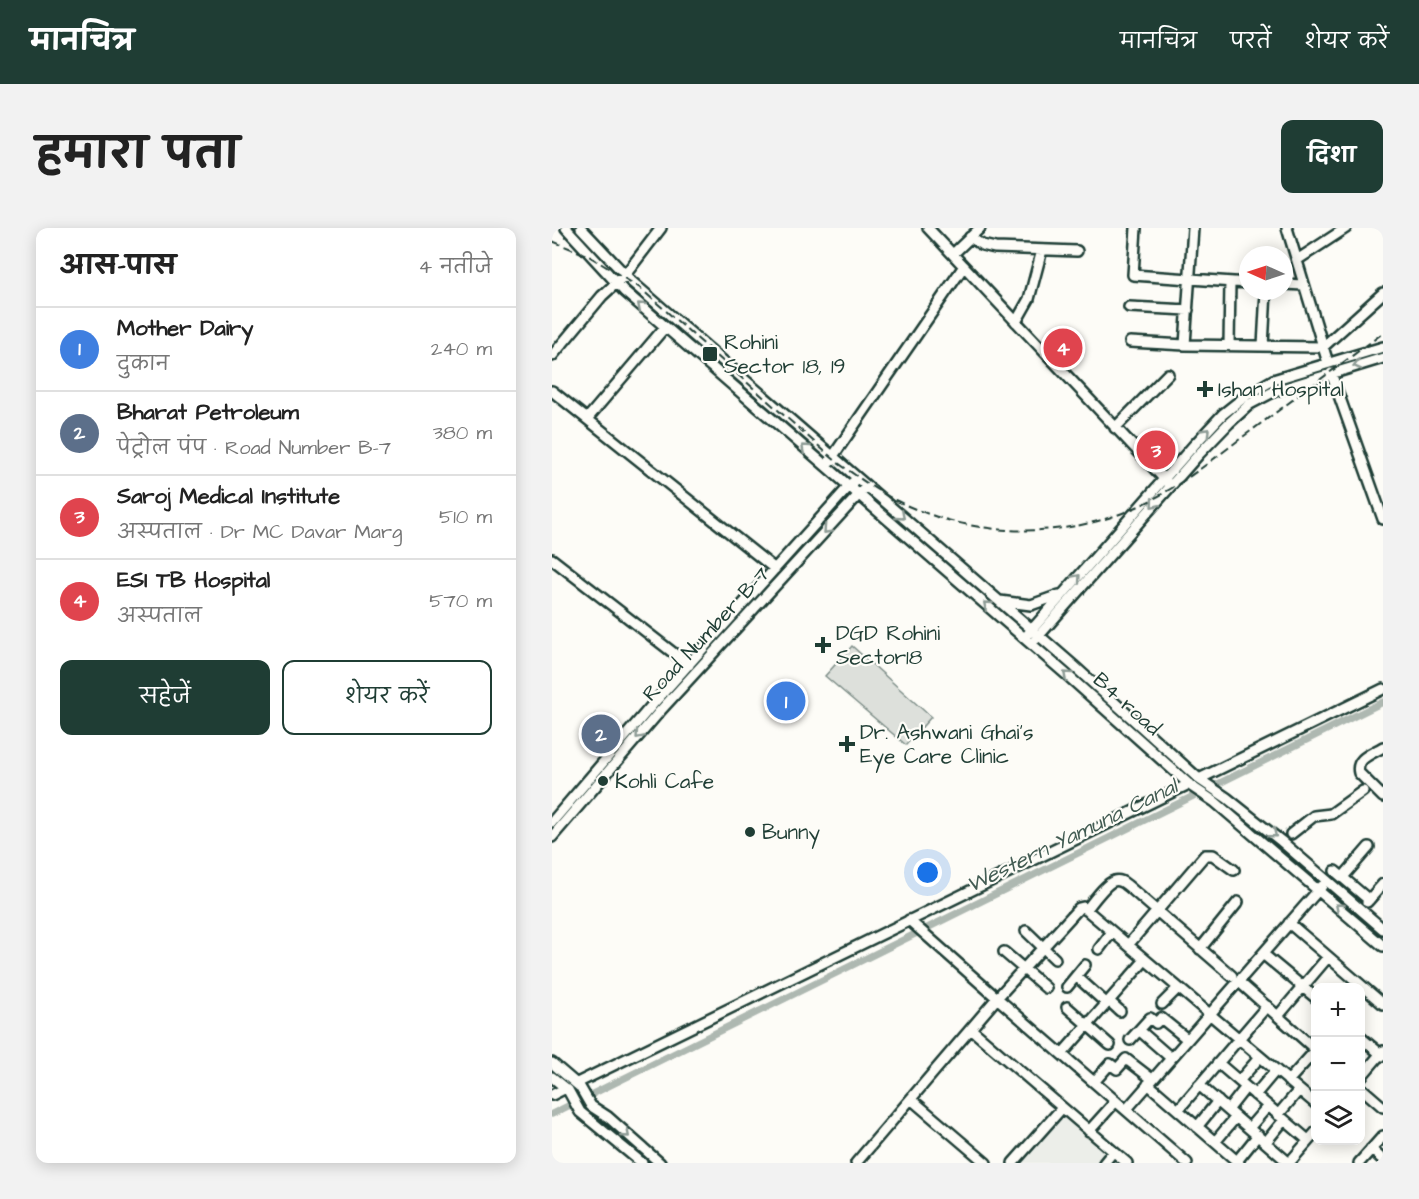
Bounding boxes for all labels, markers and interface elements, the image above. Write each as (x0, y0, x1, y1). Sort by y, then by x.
text: मानचित्र (30, 22, 134, 61)
text: मानचित्र (1120, 27, 1197, 56)
text: परतें (1230, 27, 1271, 56)
text: शेयर करें (1304, 27, 1389, 56)
button: दिशा (1281, 120, 1383, 193)
text: हमारा पता (36, 126, 239, 184)
north arrow (1239, 246, 1293, 300)
text: आस-पास (60, 248, 176, 284)
text: 4 नतीजे (419, 253, 492, 281)
one-way arrow (638, 302, 648, 313)
text: Mother Dairy (117, 313, 253, 344)
pin: 4 (1044, 326, 1082, 370)
place label: Rohini Sector 18, 19 (724, 328, 846, 381)
text: 1 (78, 335, 81, 363)
text: 240 m (431, 335, 492, 363)
marker: Rohini Sector 18, 19 (701, 345, 719, 363)
text: दुकान (117, 350, 169, 378)
one-way arrow (1352, 358, 1363, 370)
place label: Ishan Hospital (1218, 375, 1344, 405)
marker: Ishan Hospital (1196, 380, 1214, 398)
text: Bharat Petroleum (117, 397, 299, 428)
text: 2 (74, 419, 85, 447)
text: 380 m (433, 419, 492, 447)
pin: 3 (1136, 428, 1176, 472)
one-way arrow (1199, 429, 1210, 439)
text: पेट्रोल पंप · Road Number B-7 (117, 434, 391, 462)
one-way arrow (801, 444, 812, 455)
text: Saroj Medical Institute (117, 481, 340, 512)
one-way arrow (1150, 497, 1161, 508)
text: 3 (74, 503, 85, 531)
text: 510 m (439, 503, 492, 531)
one-way arrow (894, 509, 905, 520)
text: अस्पताल · Dr MC Davar Marg (117, 518, 402, 546)
one-way arrow (824, 522, 835, 533)
street label: Road Number B-7 (636, 560, 776, 708)
text: ESI TB Hospital (117, 565, 270, 596)
one-way arrow (1070, 574, 1081, 585)
text: 4 (73, 587, 86, 615)
text: 570 m (429, 587, 492, 615)
text: अस्पताल (117, 602, 202, 630)
one-way arrow (983, 602, 994, 613)
place label: DGD Rohini Sector18 (836, 619, 940, 672)
marker: DGD Rohini Sector18 (814, 636, 832, 654)
button: सहेजें (60, 660, 270, 735)
button: शेयर करें (282, 660, 492, 735)
street label: B4 road (1087, 666, 1168, 743)
one-way arrow (1063, 671, 1074, 682)
pin: 1 (766, 678, 806, 724)
pin: 2 (581, 712, 620, 756)
place label: Dr. Ashwani Ghai's Eye Care Clinic (860, 718, 1033, 773)
one-way arrow (635, 728, 646, 739)
marker: Dr. Ashwani Ghai's Eye Care Clinic (838, 735, 856, 753)
place label: Kohli Cafe (615, 767, 714, 796)
water label: Western Yamuna Canal (961, 770, 1185, 901)
marker: Kohli Cafe (596, 774, 610, 788)
place label: Bunny (762, 818, 821, 849)
marker: Bunny (743, 825, 757, 839)
one-way arrow (1266, 827, 1277, 838)
your location (913, 858, 942, 887)
one-way arrow (1335, 904, 1346, 915)
map controls (1311, 983, 1365, 1145)
button: + (1311, 983, 1365, 1037)
button: − (1311, 1037, 1365, 1091)
button: layers (1311, 1091, 1365, 1145)
one-way arrow (619, 1126, 630, 1137)

